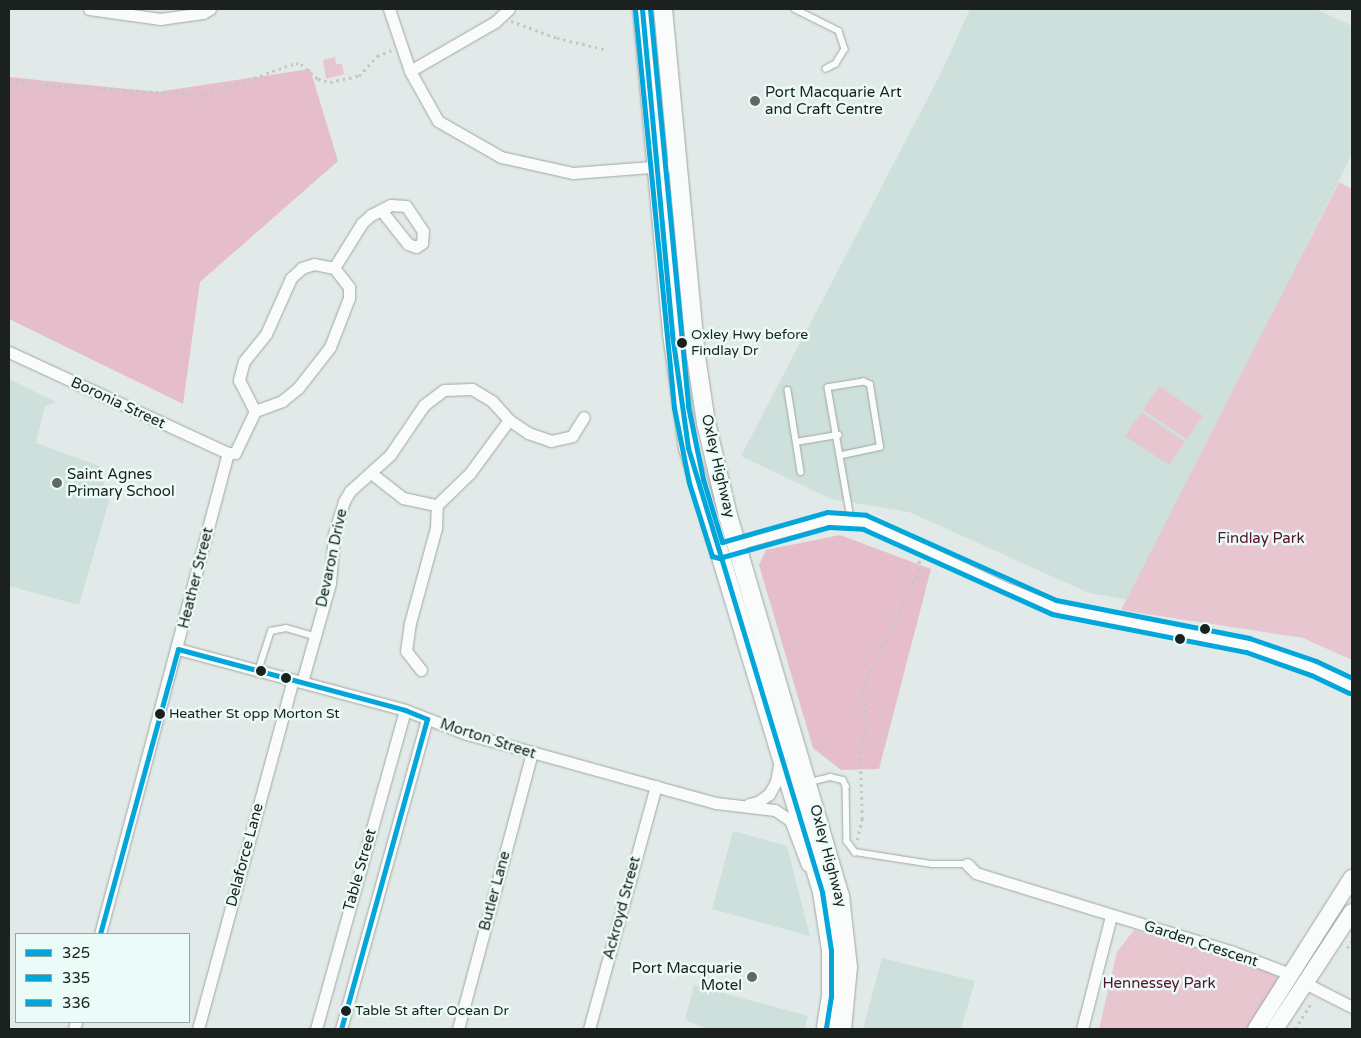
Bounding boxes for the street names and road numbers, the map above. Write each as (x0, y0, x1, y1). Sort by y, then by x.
street label: Boronia Street (68, 373, 168, 433)
street label: Oxley Highway (697, 412, 739, 520)
street label: Devaron Drive (313, 507, 351, 609)
street label: Heather Street (175, 526, 217, 630)
street label: Morton Street (438, 715, 538, 763)
street label: Delaforce Lane (223, 801, 267, 909)
street label: Oxley Highway (806, 803, 850, 909)
street label: Table Street (340, 827, 380, 913)
street label: Butler Lane (476, 849, 514, 933)
street label: Ackroyd Street (600, 855, 644, 961)
street label: Garden Crescent (1142, 917, 1260, 971)

